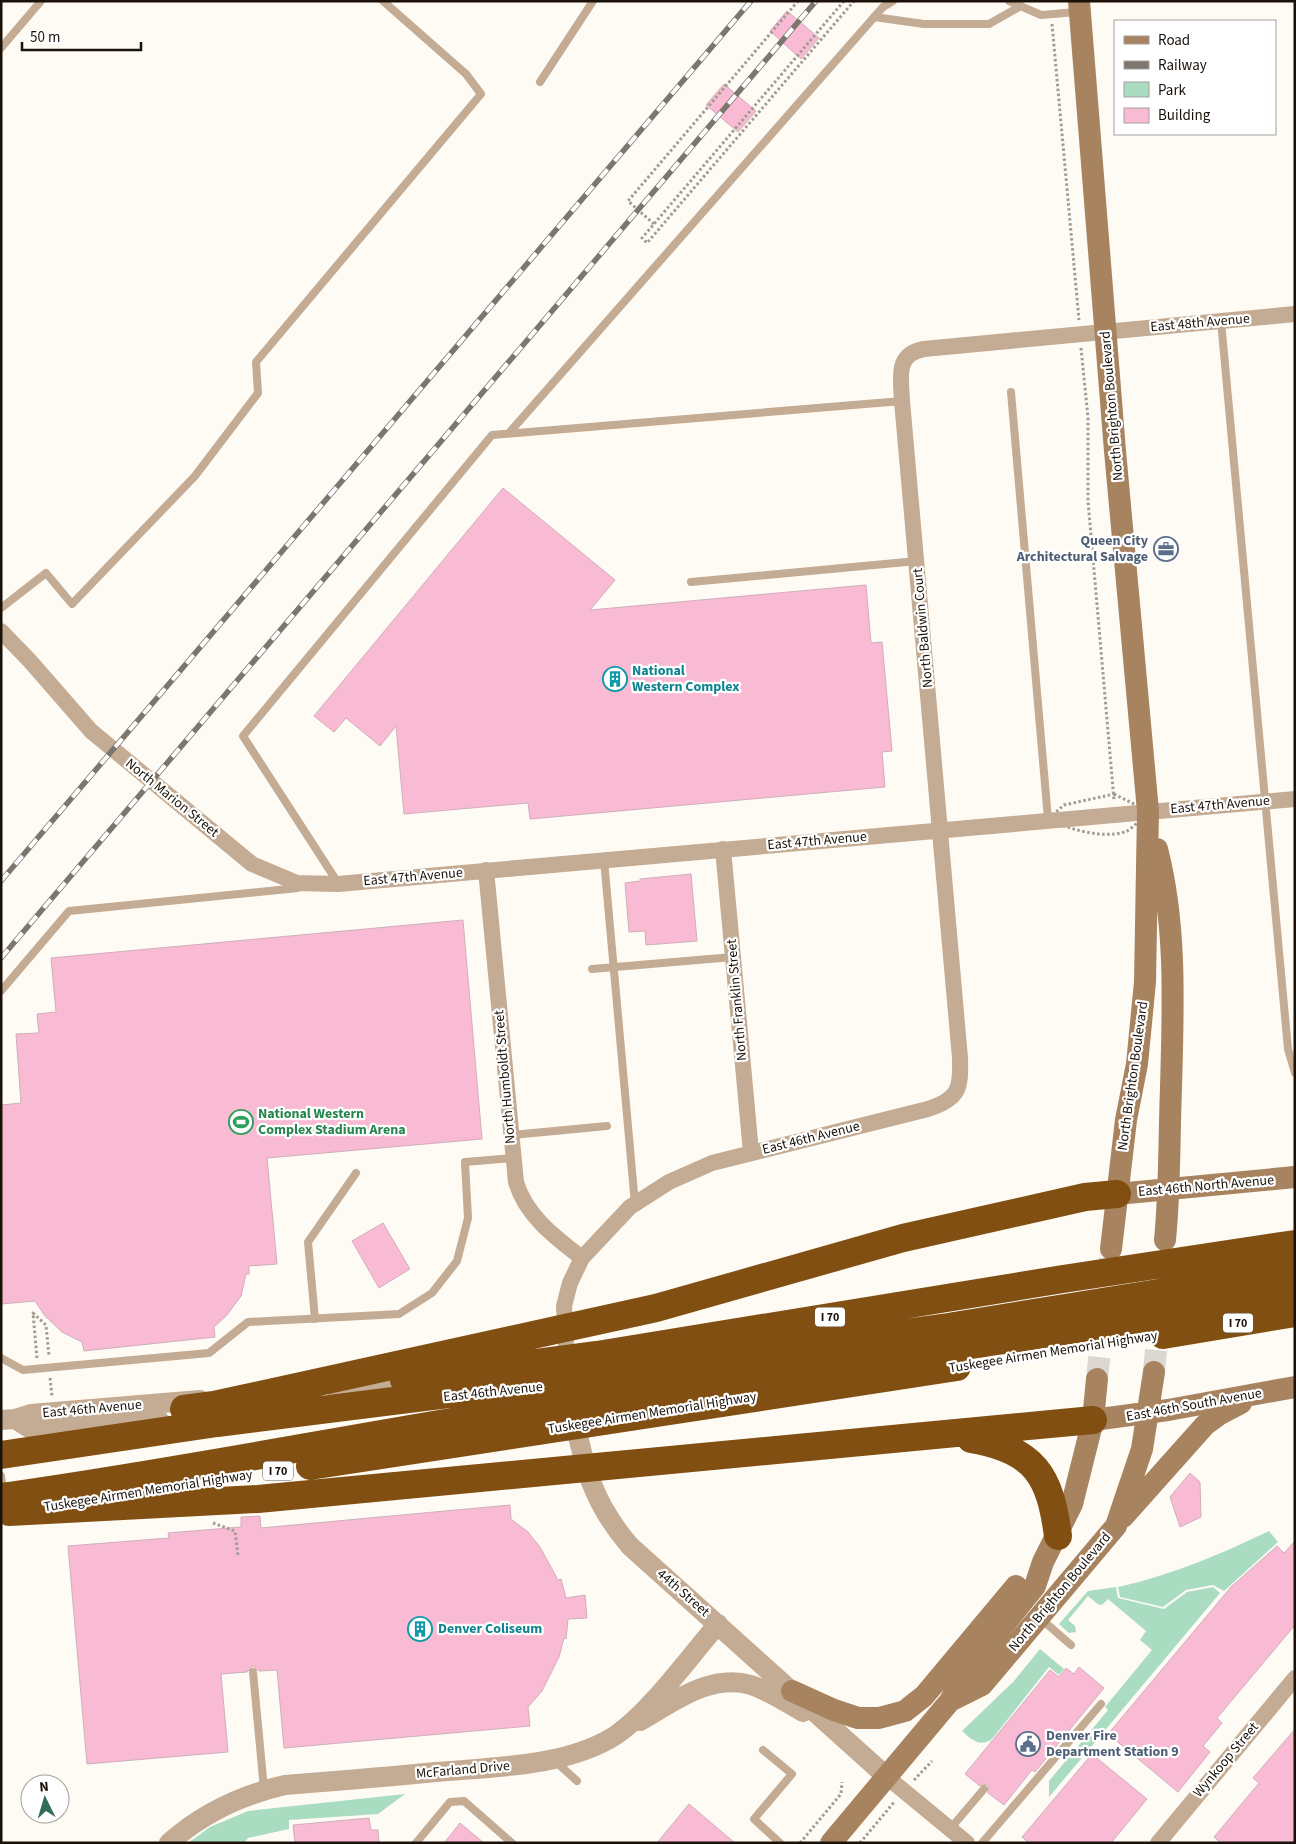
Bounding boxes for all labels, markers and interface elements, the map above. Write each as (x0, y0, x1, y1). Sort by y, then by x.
scale bar (22, 20, 141, 52)
legend (1114, 20, 1276, 135)
text: 50 m (30, 27, 60, 48)
text: Road (1158, 30, 1190, 51)
text: Railway (1158, 55, 1207, 76)
text: Park (1158, 80, 1187, 101)
text: Building (1158, 105, 1211, 126)
street label: East 48th Avenue (1149, 309, 1251, 337)
street label: North Brighton Boulevard (1095, 330, 1129, 482)
place label: Queen City Architectural Salvage (1016, 531, 1149, 567)
office icon: Queen City Architectural Salvage (1153, 536, 1179, 562)
street label: North Baldwin Court (908, 567, 938, 689)
place label: National Western Complex (632, 661, 739, 697)
building icon: National Western Complex (602, 666, 628, 692)
street label: North Marion Street (121, 754, 223, 842)
street label: East 47th Avenue (1169, 791, 1271, 819)
street label: East 47th Avenue (766, 827, 868, 855)
street label: East 47th Avenue (362, 863, 464, 891)
street label: North Franklin Street (722, 938, 752, 1062)
street label: North Brighton Boulevard (1113, 1000, 1153, 1152)
street label: North Humboldt Street (489, 1009, 521, 1145)
place label: National Western Complex Stadium Arena (258, 1104, 406, 1140)
sports icon: National Western Complex Stadium Arena (228, 1109, 254, 1135)
street label: East 46th Avenue (760, 1116, 862, 1160)
street label: East 46th North Avenue (1137, 1170, 1275, 1202)
road number: I 70 (815, 1308, 845, 1326)
road number: I 70 (1223, 1314, 1253, 1332)
street label: Tuskegee Airmen Memorial Highway (947, 1326, 1159, 1378)
street label: East 46th Avenue (442, 1377, 544, 1407)
street label: East 46th South Avenue (1125, 1383, 1264, 1427)
street label: Tuskegee Airmen Memorial Highway (546, 1387, 758, 1439)
street label: East 46th Avenue (41, 1395, 143, 1423)
road number: I 70 (263, 1462, 293, 1480)
street label: Tuskegee Airmen Memorial Highway (42, 1465, 254, 1517)
street label: North Brighton Boulevard (1004, 1528, 1116, 1656)
street label: 44th Street (652, 1564, 714, 1622)
building icon: Denver Coliseum (407, 1616, 433, 1642)
place label: Denver Coliseum (438, 1619, 542, 1639)
street label: Wynkoop Street (1189, 1718, 1264, 1802)
place label: Denver Fire Department Station 9 (1046, 1726, 1179, 1762)
public building icon: Denver Fire Department Station 9 (1015, 1731, 1041, 1757)
street label: McFarland Drive (415, 1756, 511, 1784)
north arrow (20, 1774, 70, 1824)
text: N (38, 1777, 49, 1797)

